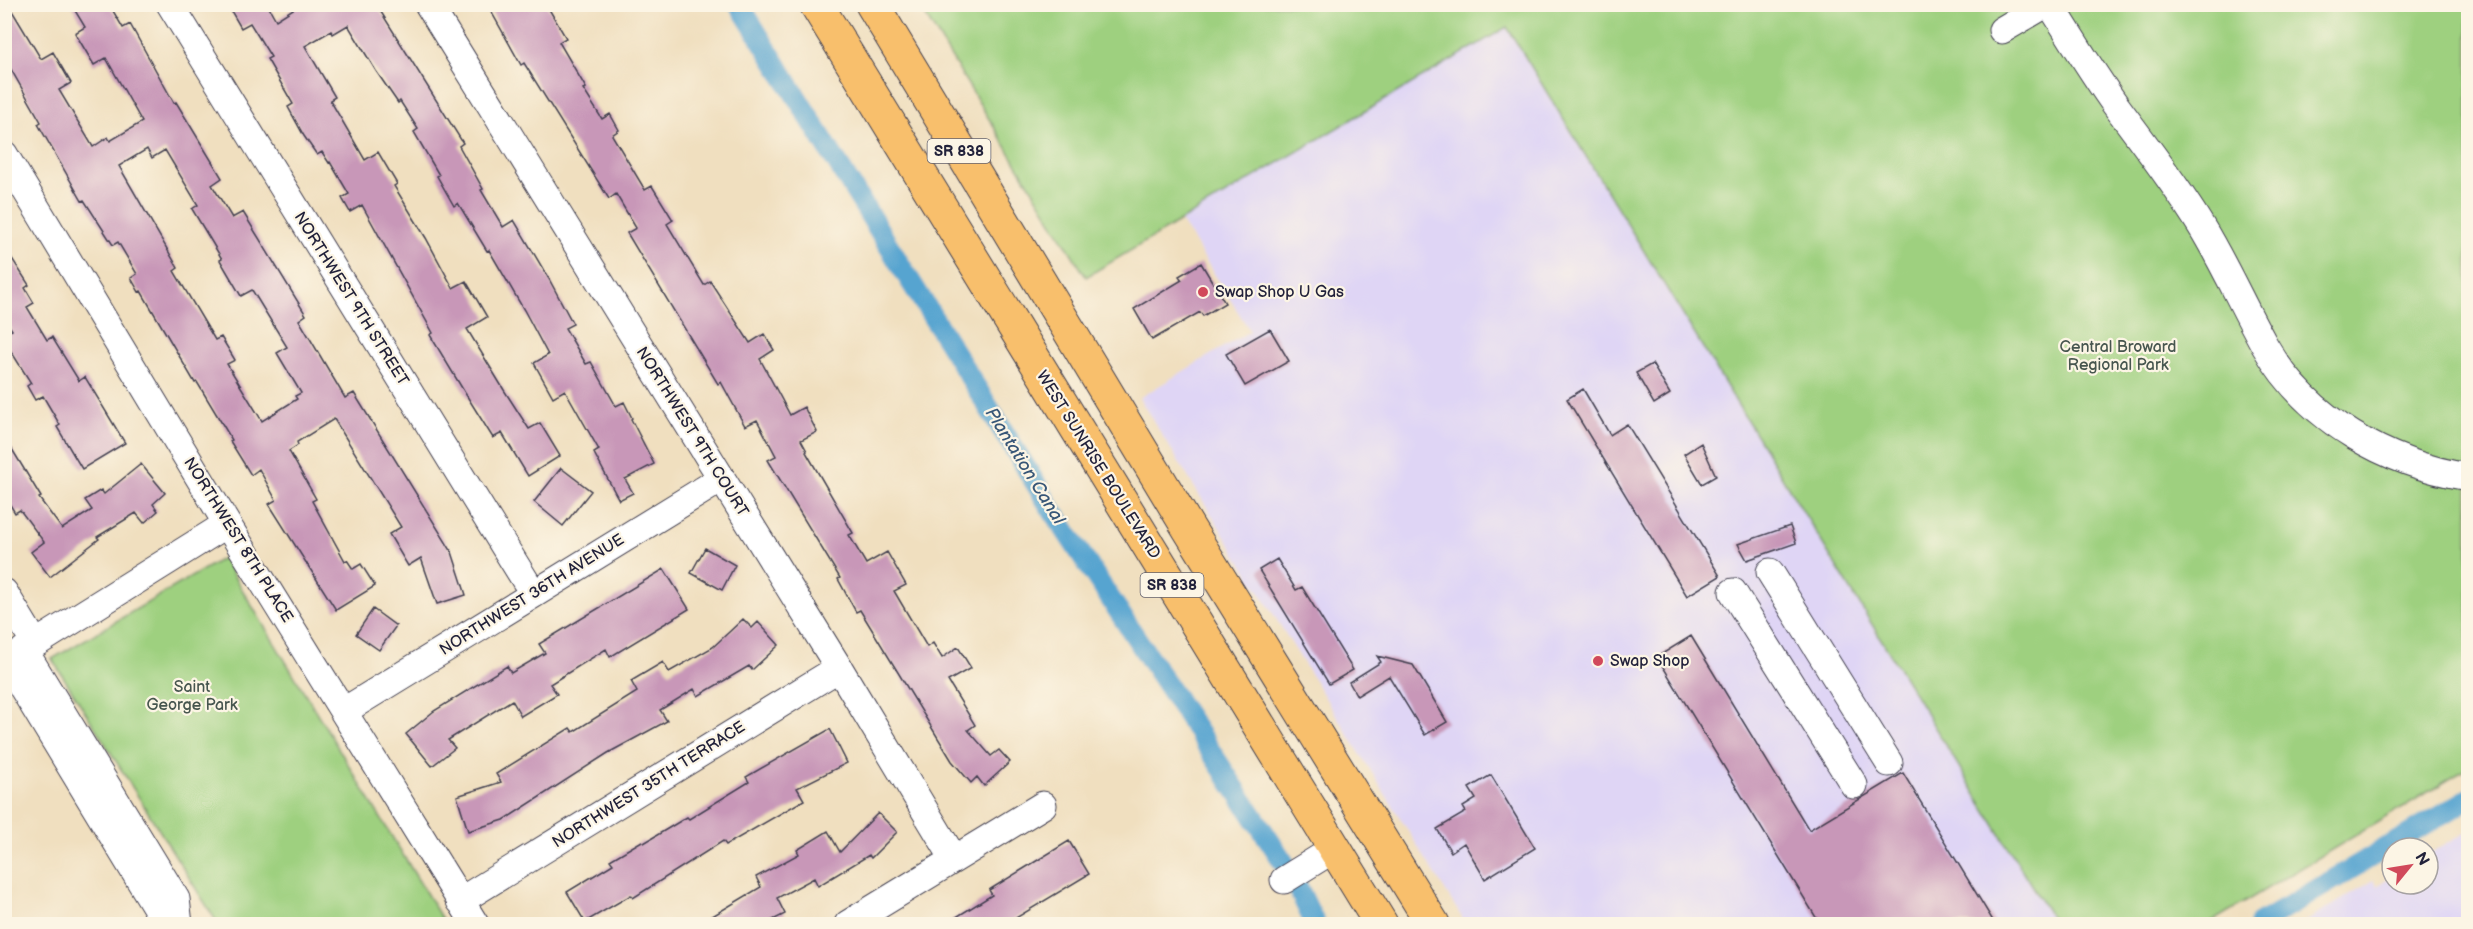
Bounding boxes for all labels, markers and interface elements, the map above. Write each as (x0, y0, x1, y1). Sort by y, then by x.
road number: SR 838 (928, 139, 990, 163)
street label: NORTHWEST 9TH STREET (290, 209, 413, 390)
place label: Swap Shop U Gas (1215, 283, 1344, 302)
marker: Swap Shop U Gas (1196, 285, 1210, 299)
park label: Central Broward Regional Park (2060, 338, 2176, 375)
street label: NORTHWEST 9TH COURT (632, 344, 752, 521)
street label: WEST SUNRISE BOULEVARD (1032, 367, 1164, 563)
water label: Plantation Canal (981, 404, 1070, 529)
street label: NORTHWEST 8TH PLACE (179, 454, 297, 626)
street label: NORTHWEST 36TH AVENUE (436, 530, 628, 660)
road number: SR 838 (1140, 573, 1204, 597)
place label: Swap Shop (1610, 652, 1690, 671)
marker: Swap Shop (1591, 654, 1605, 668)
park label: Saint George Park (146, 678, 238, 715)
street label: NORTHWEST 35TH TERRACE (549, 718, 749, 852)
north arrow (2380, 836, 2440, 896)
text: N (2410, 849, 2433, 869)

